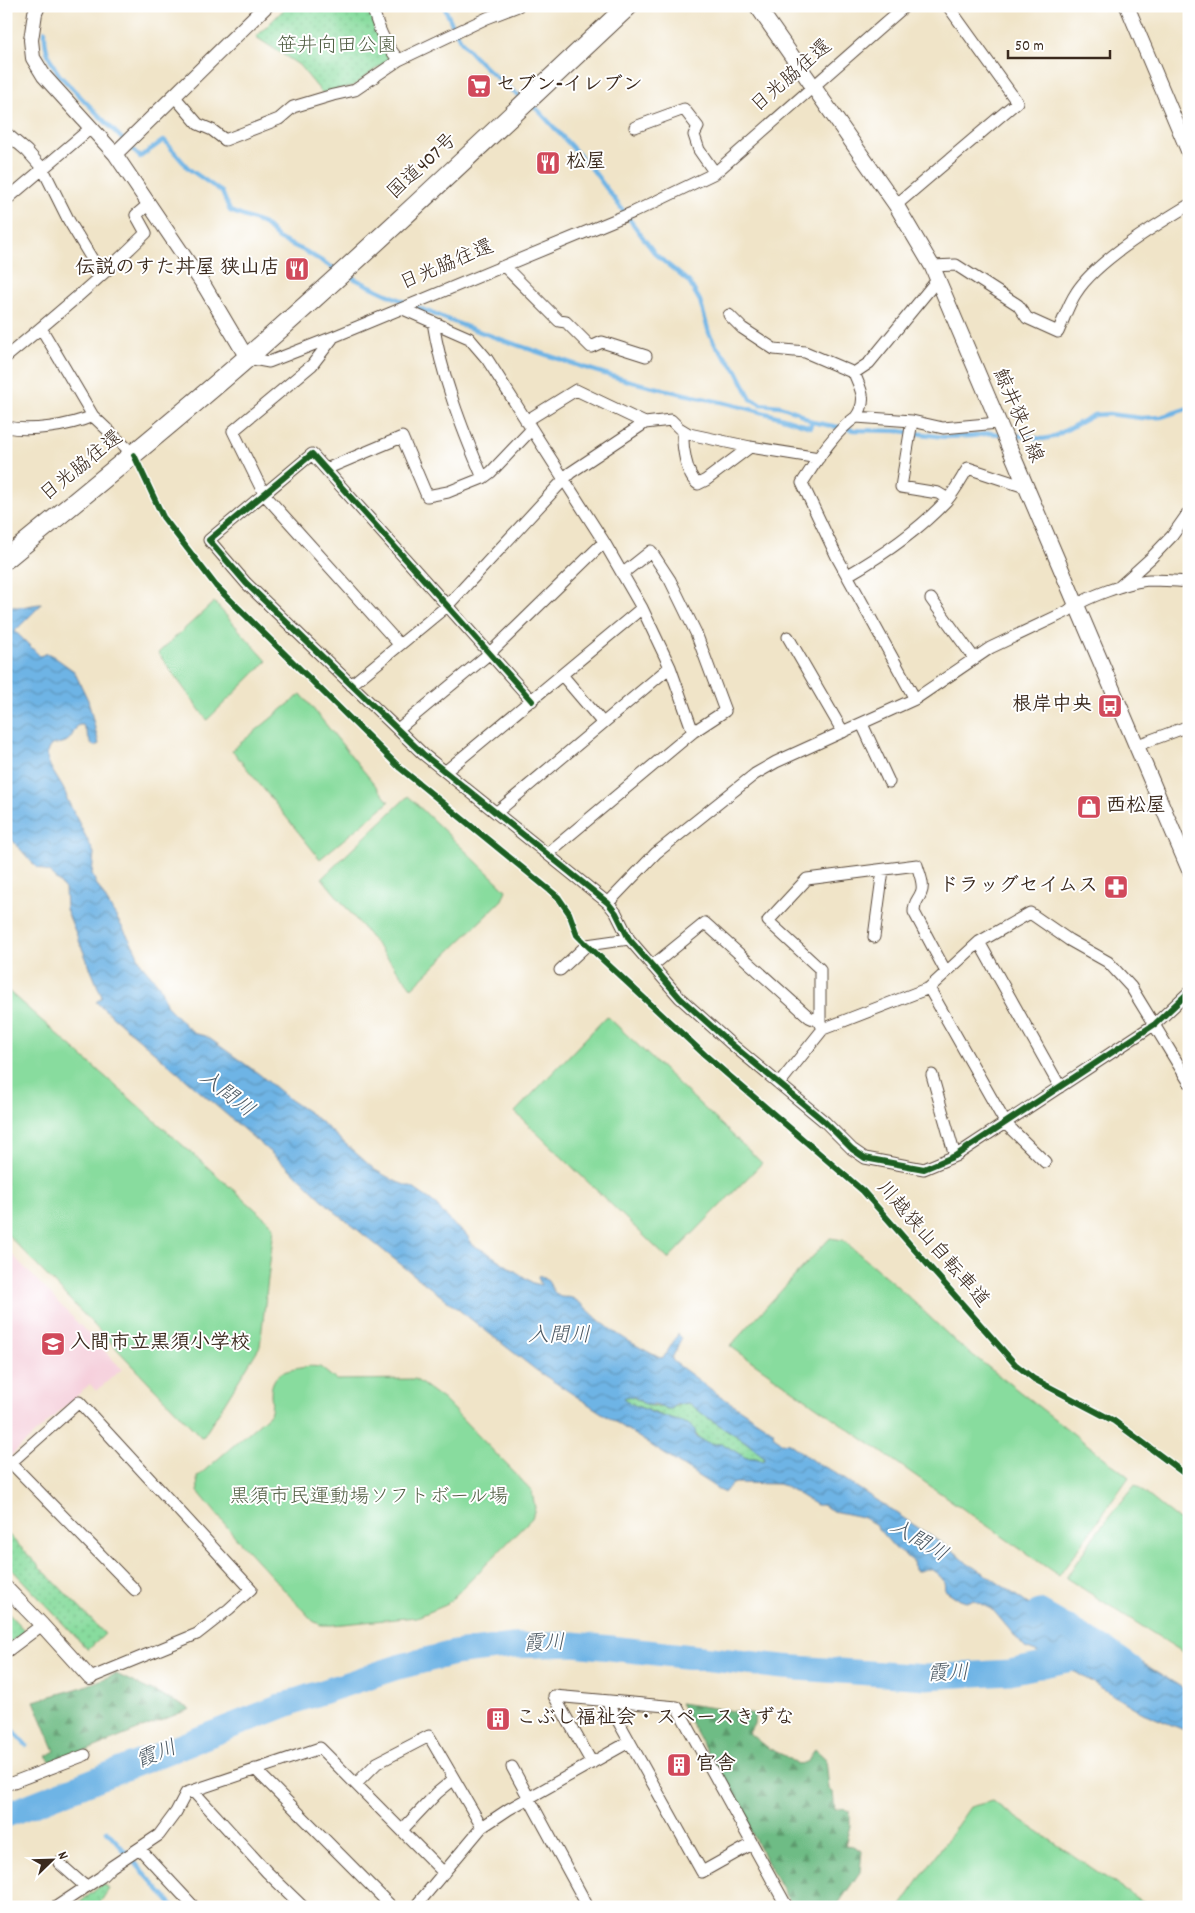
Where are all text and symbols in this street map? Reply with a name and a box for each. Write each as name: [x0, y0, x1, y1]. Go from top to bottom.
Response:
scale bar: [1008, 28, 1110, 60]
park label: 笹井向田公園: [277, 33, 397, 61]
street label: 日光脇往還: [745, 34, 839, 120]
text: 50 m: [1015, 36, 1044, 58]
place label: セブン-イレブン: [496, 72, 643, 100]
supermarket icon: セブン-イレブン: [466, 73, 492, 99]
street label: 国道407号: [382, 127, 464, 207]
place label: 松屋: [566, 149, 606, 177]
restaurant icon: 松屋: [535, 150, 561, 176]
street label: 日光脇往還: [396, 234, 498, 298]
place label: 伝説のすた丼屋 狭山店: [75, 255, 280, 283]
restaurant icon: 伝説のすた丼屋 狭山店: [284, 256, 310, 282]
street label: 鯨井狭山線: [985, 365, 1049, 467]
street label: 日光脇往還: [34, 425, 130, 509]
place label: 根岸中央: [1012, 692, 1092, 720]
bus stop icon: 根岸中央: [1097, 693, 1123, 719]
place label: 西松屋: [1106, 793, 1166, 821]
shop icon: 西松屋: [1076, 794, 1102, 820]
place label: ドラッグセイムス: [939, 873, 1098, 901]
pharmacy icon: ドラッグセイムス: [1103, 874, 1129, 900]
water label: 入間川: [192, 1064, 260, 1126]
street label: 川越狭山自転車道: [869, 1175, 995, 1315]
water label: 入間川: [528, 1322, 591, 1352]
place label: 入間市立黒須小学校: [70, 1330, 250, 1358]
school or university icon: 入間市立黒須小学校: [40, 1331, 66, 1357]
park label: 黒須市民運動場ソフトボール場: [230, 1484, 508, 1512]
water label: 入間川: [883, 1513, 953, 1571]
water label: 霞川: [522, 1629, 566, 1661]
water label: 霞川: [926, 1659, 970, 1691]
place label: こぶし福祉会・スペースきずな: [516, 1705, 795, 1733]
building icon: こぶし福祉会・スペースきずな: [485, 1706, 511, 1732]
water label: 霞川: [132, 1734, 182, 1778]
place label: 官舎: [696, 1751, 736, 1779]
building icon: 官舎: [666, 1752, 692, 1778]
north arrow: [28, 1836, 78, 1886]
text: N: [52, 1849, 73, 1863]

